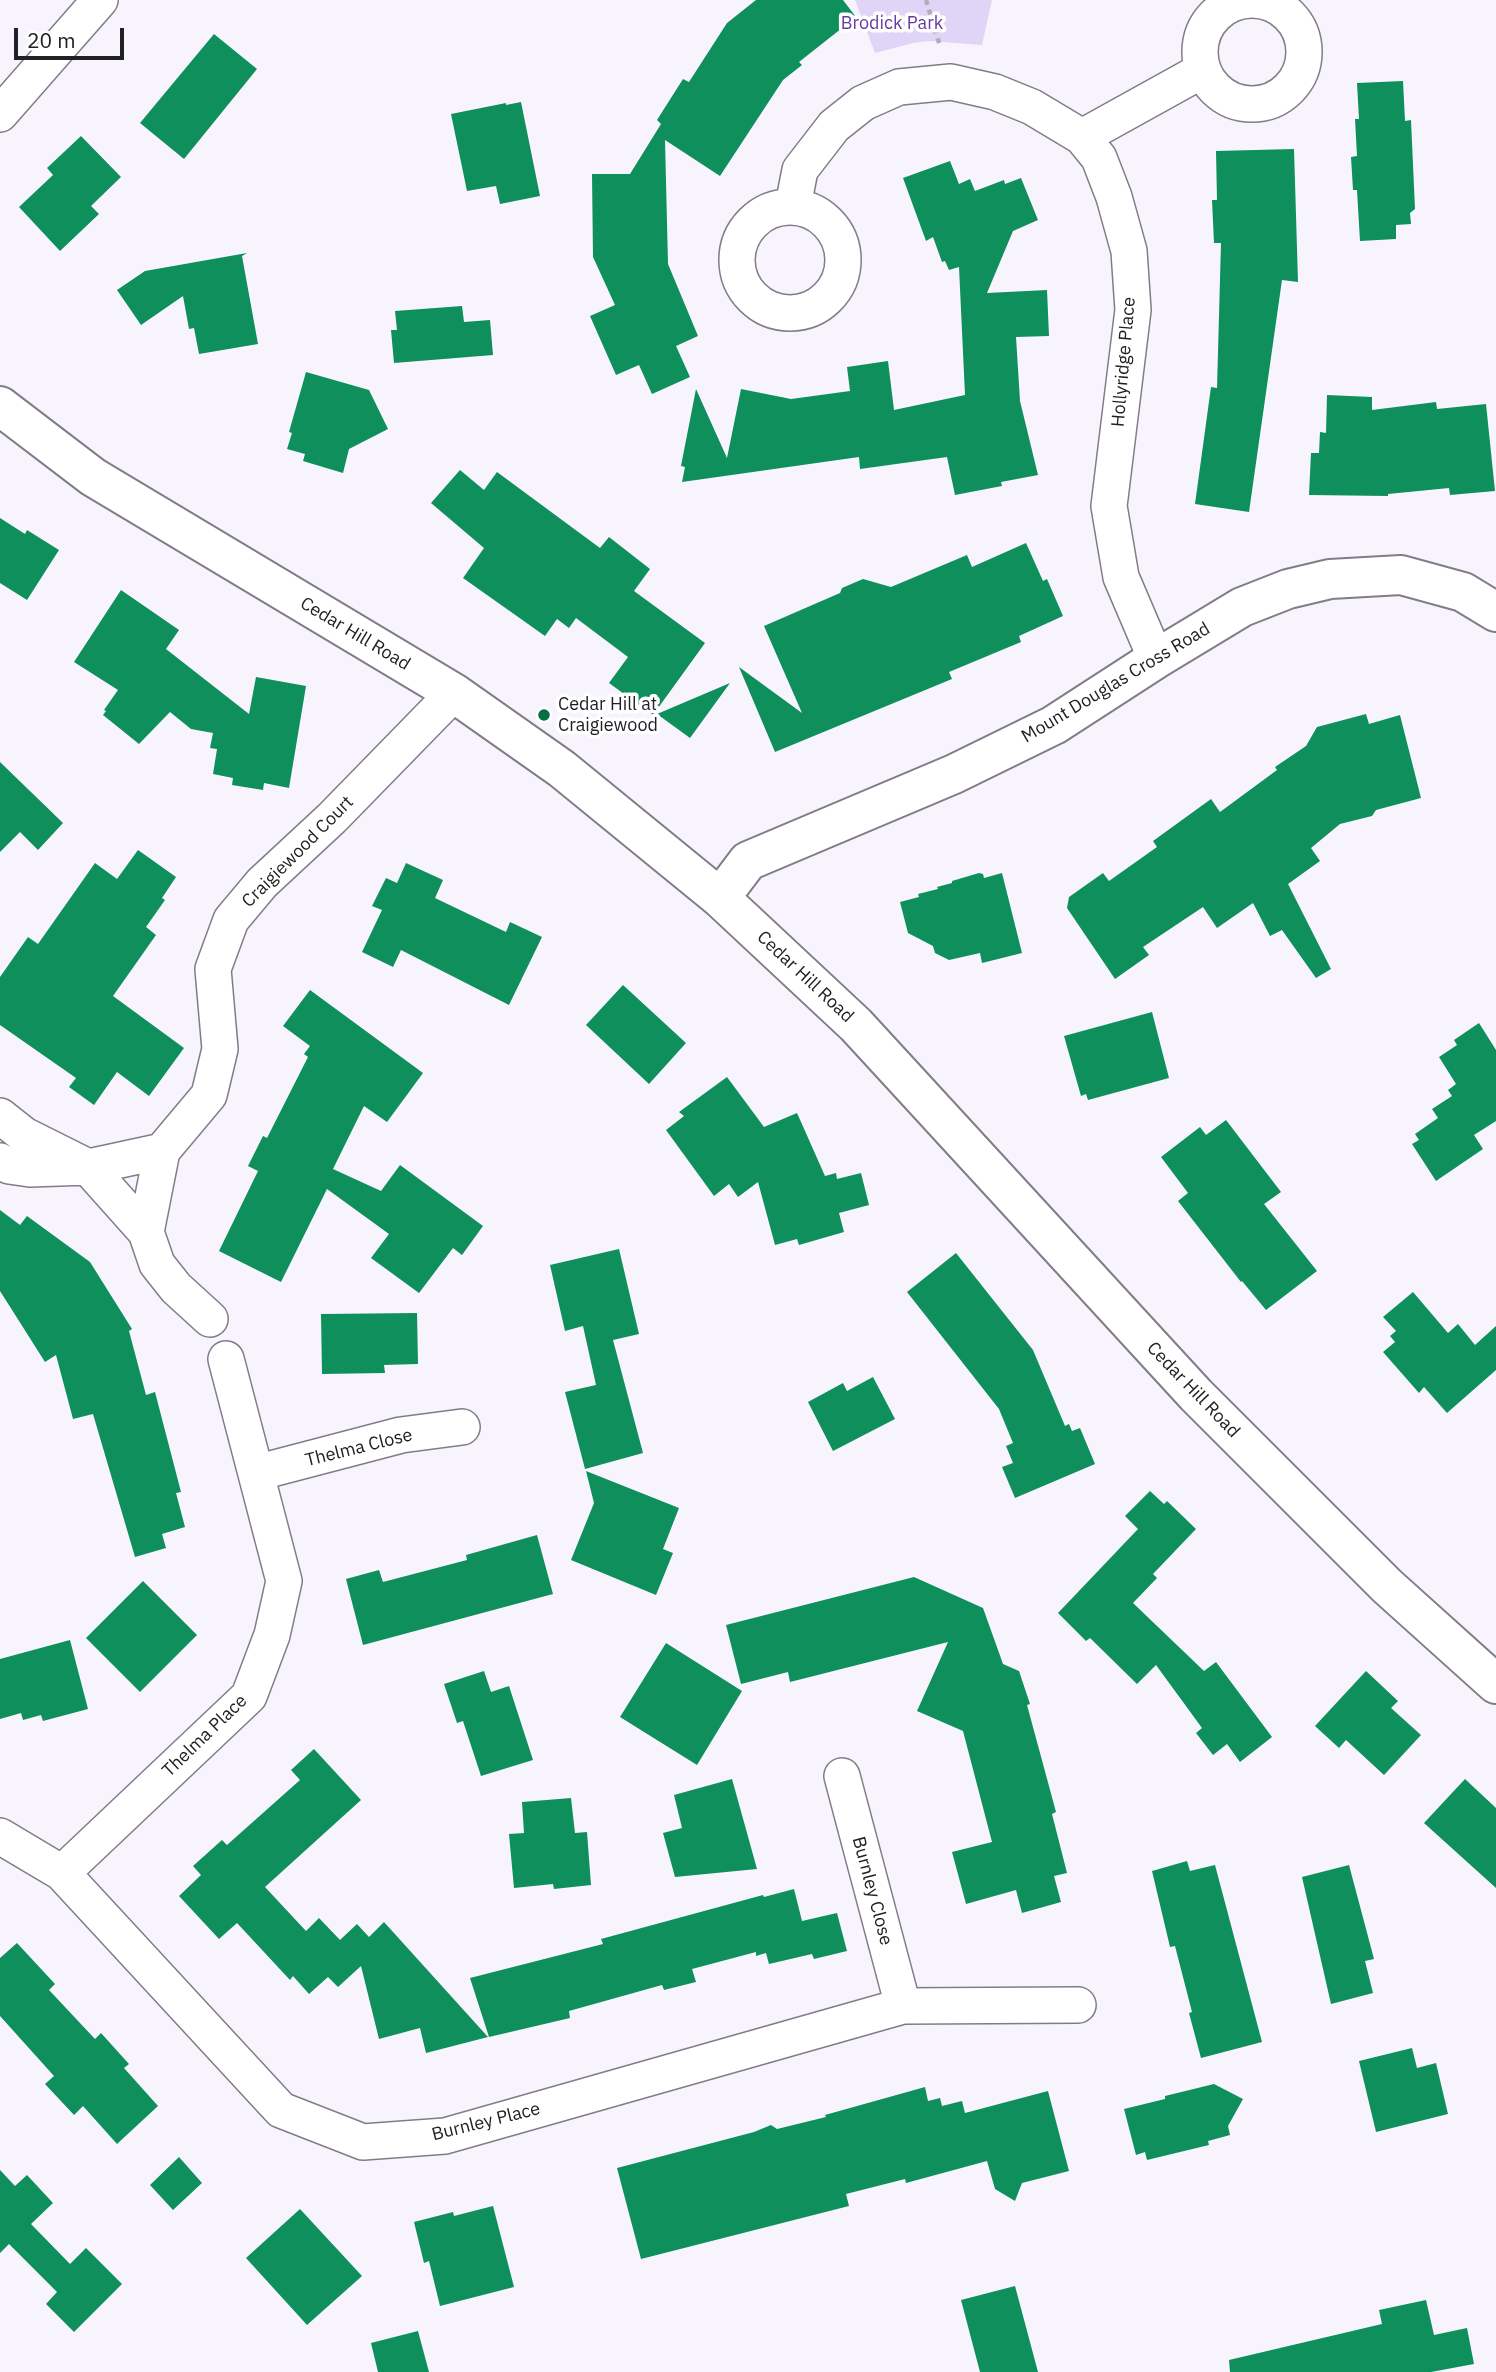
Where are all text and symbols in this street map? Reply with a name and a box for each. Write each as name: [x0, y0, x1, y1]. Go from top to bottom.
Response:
park label: Brodick Park: [841, 13, 943, 35]
scale bar: [18, 14, 128, 58]
text: 20 m: [27, 26, 76, 54]
street label: Hollyridge Place: [1108, 296, 1140, 428]
street label: Cedar Hill Road: [296, 593, 414, 675]
street label: Mount Douglas Cross Road: [1018, 618, 1214, 748]
place label: Cedar Hill at Craigiewood: [558, 694, 658, 736]
marker: Cedar Hill at Craigiewood: [536, 707, 552, 723]
street label: Craigiewood Court: [238, 792, 358, 912]
street label: Cedar Hill Road: [752, 927, 858, 1027]
street label: Cedar Hill Road: [1142, 1338, 1244, 1442]
street label: Thelma Close: [303, 1424, 415, 1472]
street label: Thelma Place: [158, 1690, 252, 1782]
street label: Burnley Close: [847, 1834, 897, 1948]
street label: Burnley Place: [430, 2098, 542, 2146]

